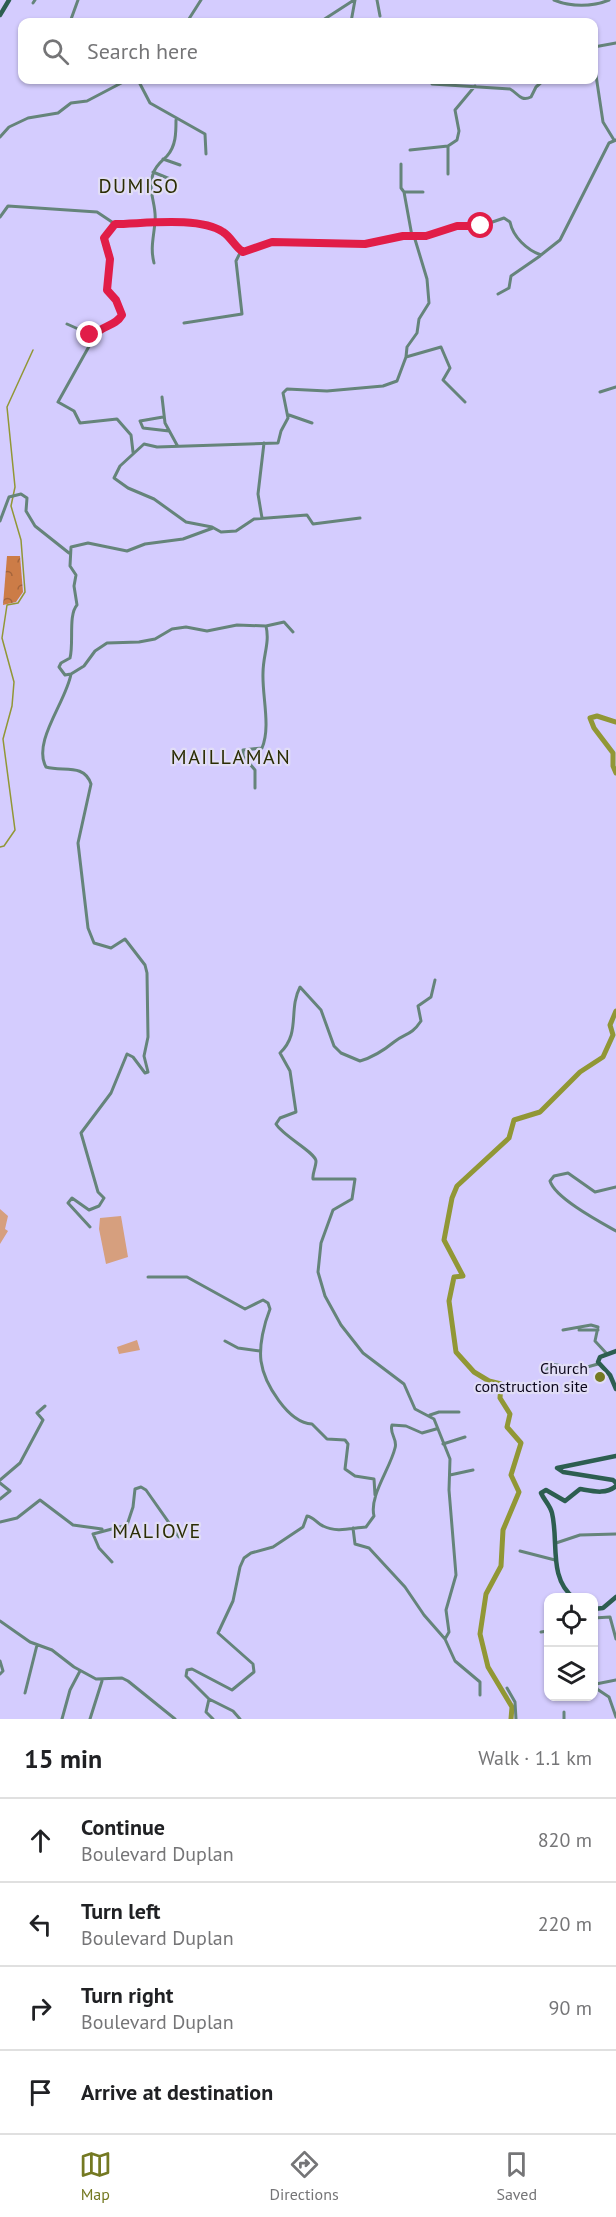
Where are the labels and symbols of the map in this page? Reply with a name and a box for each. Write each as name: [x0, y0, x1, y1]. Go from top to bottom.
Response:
district label: DUMISO: [98, 173, 180, 199]
route start: [467, 212, 493, 238]
route end: [76, 321, 102, 347]
district label: MAILLAMAN: [171, 744, 291, 770]
place label: Church construction site: [475, 1358, 588, 1396]
marker: Church construction site: [593, 1370, 607, 1384]
district label: MALIOVE: [112, 1518, 202, 1544]

